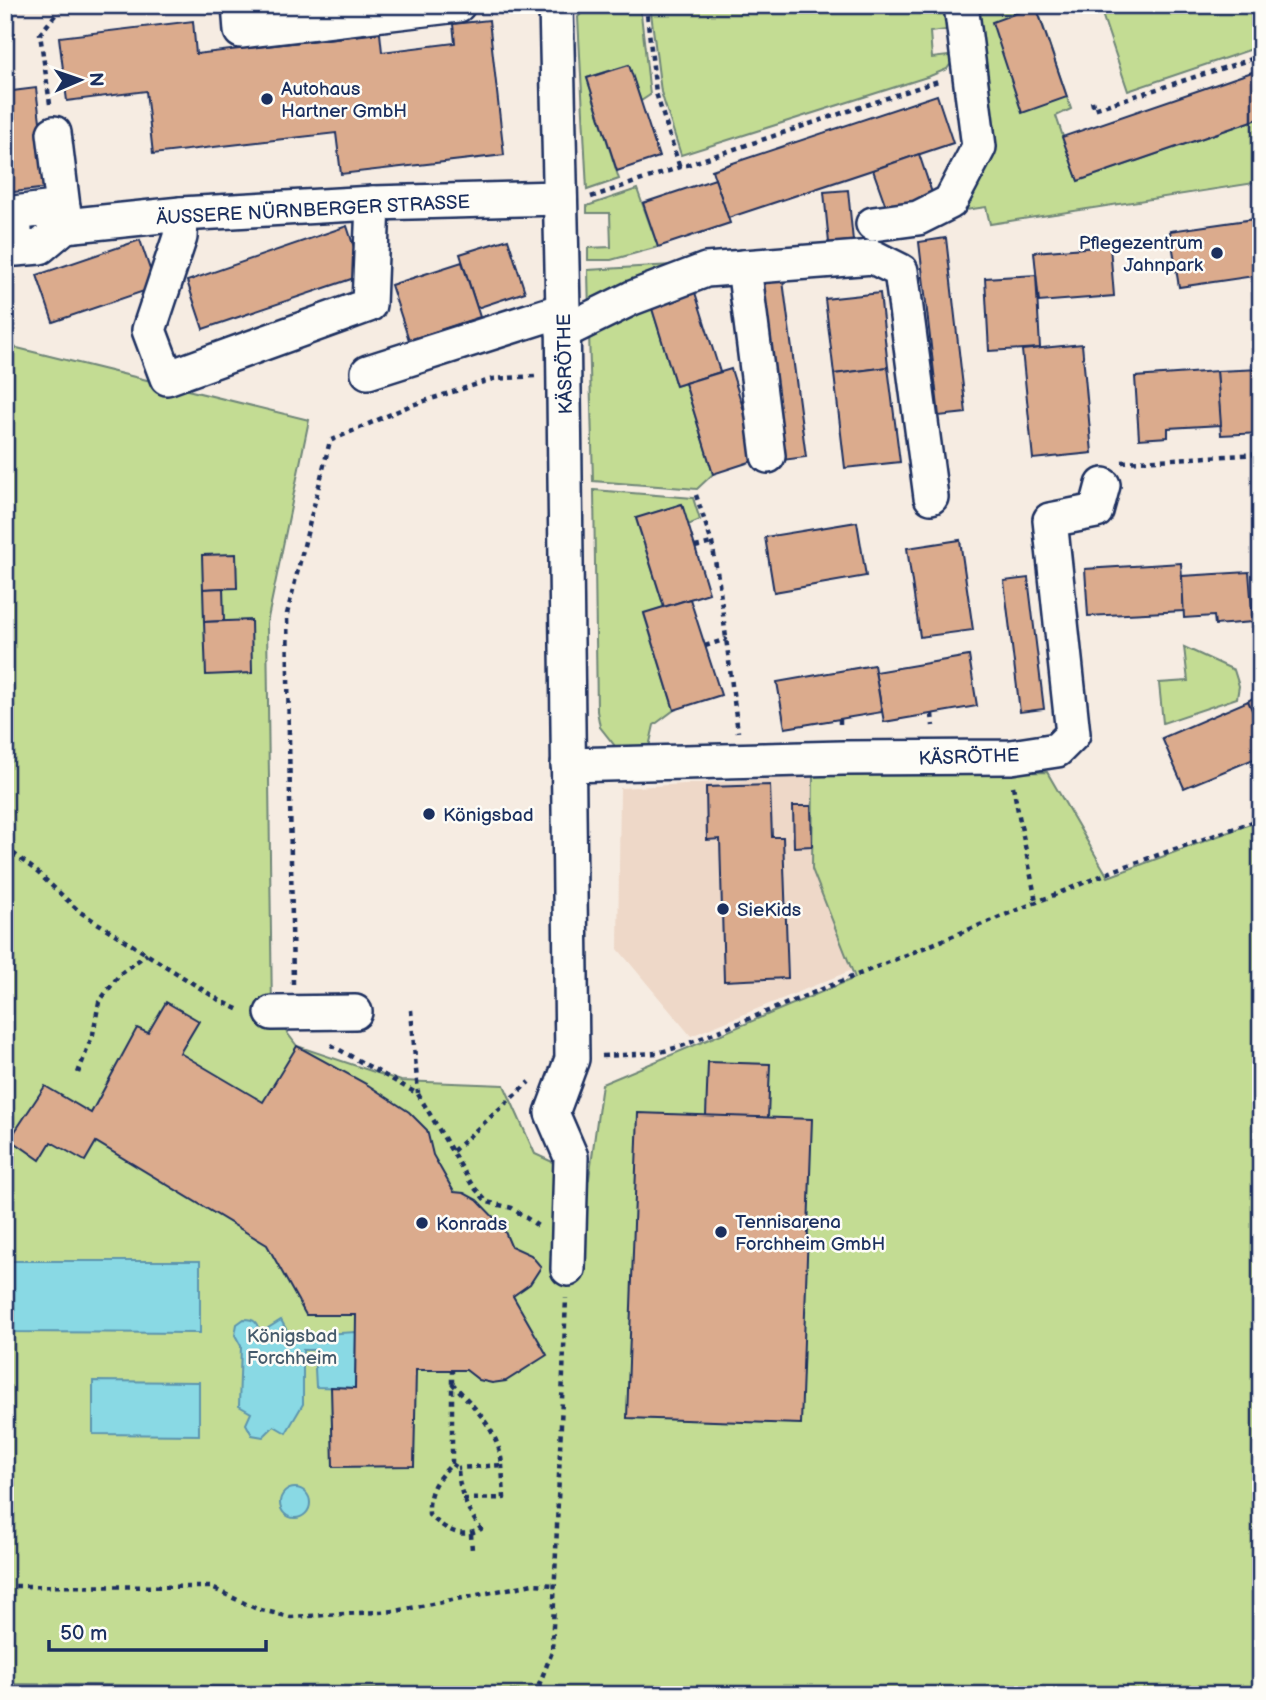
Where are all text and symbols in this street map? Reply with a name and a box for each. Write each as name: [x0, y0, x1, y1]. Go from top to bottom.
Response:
north arrow: [46, 46, 116, 116]
text: N: [84, 72, 107, 87]
place label: Autohaus Hartner GmbH: [281, 78, 407, 123]
marker: Autohaus Hartner GmbH: [259, 91, 275, 107]
street label: ÄUSSERE NÜRNBERGER STRASSE: [156, 191, 471, 230]
place label: Pflegezentrum Jahnpark: [1079, 232, 1204, 277]
marker: Pflegezentrum Jahnpark: [1209, 245, 1225, 261]
street label: KÄSRÖTHE: [553, 313, 578, 415]
street label: KÄSRÖTHE: [918, 744, 1020, 771]
place label: Königsbad: [443, 804, 534, 827]
marker: Königsbad: [421, 806, 437, 822]
place label: SieKids: [737, 899, 801, 922]
marker: SieKids: [715, 901, 731, 917]
place label: Tennisarena Forchheim GmbH: [735, 1211, 885, 1256]
place label: Konrads: [436, 1213, 507, 1236]
marker: Konrads: [414, 1215, 430, 1231]
marker: Tennisarena Forchheim GmbH: [713, 1224, 729, 1240]
park label: Königsbad Forchheim: [247, 1325, 337, 1370]
scale bar: [49, 1609, 266, 1653]
text: 50 m: [60, 1621, 107, 1646]

